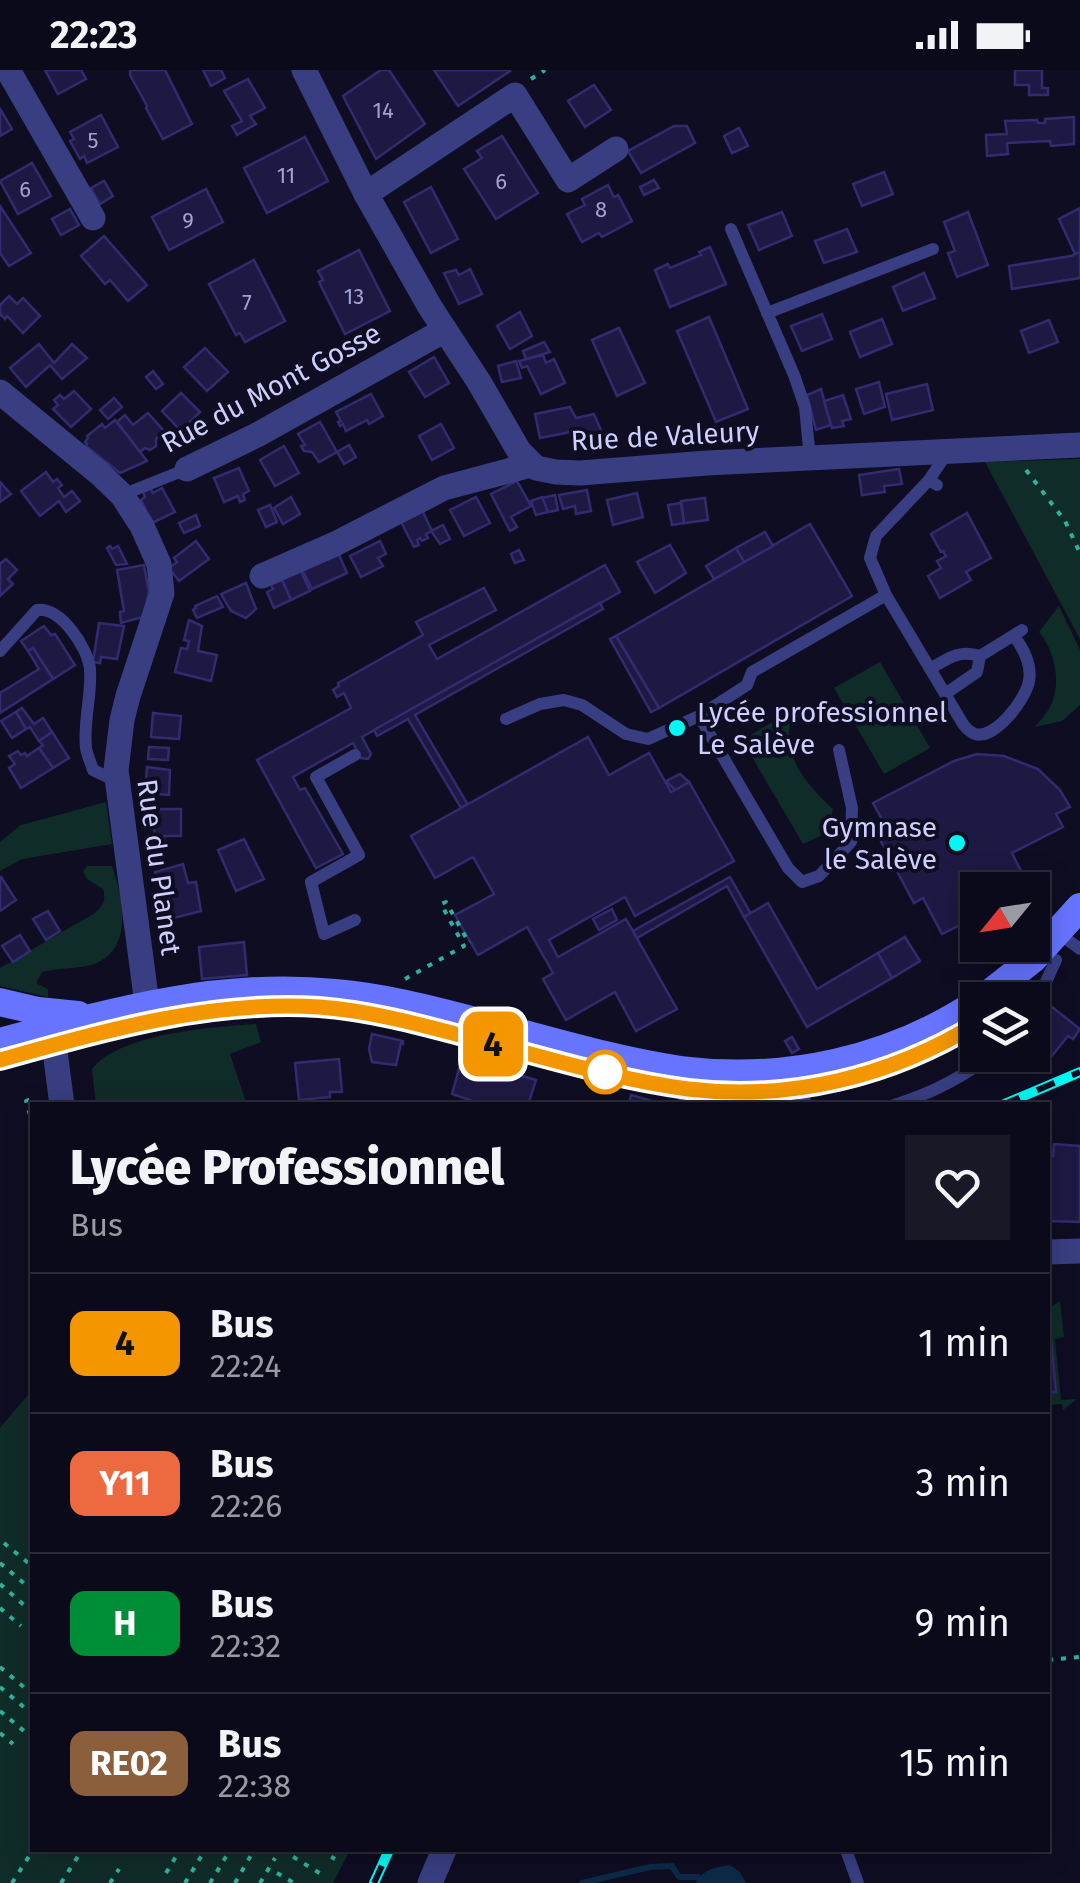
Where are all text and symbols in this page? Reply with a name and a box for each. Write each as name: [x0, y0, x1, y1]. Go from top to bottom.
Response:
text: 22:23: [50, 12, 138, 58]
house number: 14: [372, 97, 394, 124]
house number: 5: [87, 127, 99, 154]
house number: 11: [277, 162, 295, 189]
house number: 6: [495, 168, 507, 195]
house number: 6: [19, 176, 31, 203]
house number: 8: [595, 196, 607, 223]
house number: 9: [182, 207, 194, 234]
house number: 13: [344, 283, 364, 310]
house number: 7: [242, 289, 252, 316]
street label: Rue du Mont Gosse: [156, 316, 386, 460]
street label: Rue de Valeury: [570, 415, 760, 457]
place label: Lycée professionnel Le Salève: [697, 696, 947, 761]
marker: Lycée professionnel Le Salève: [666, 717, 688, 739]
street label: Rue du Planet: [130, 777, 188, 958]
place label: Gymnase le Salève: [822, 811, 937, 876]
marker: Gymnase le Salève: [946, 832, 968, 854]
north arrow: [960, 872, 1050, 962]
map controls: [960, 872, 1050, 1072]
button: layers: [960, 982, 1050, 1072]
line badge: 4: [460, 1012, 526, 1076]
text: 4: [483, 1023, 503, 1065]
unlabelled marker: [584, 1051, 626, 1093]
button: heart: [905, 1135, 1010, 1240]
text: Lycée Professionnel: [70, 1139, 504, 1197]
text: Bus: [70, 1206, 123, 1244]
text: Bus: [210, 1301, 274, 1347]
text: 1 min: [918, 1320, 1010, 1366]
text: 4: [115, 1322, 135, 1364]
text: 22:24: [210, 1347, 281, 1385]
text: Bus: [210, 1441, 274, 1487]
text: 3 min: [915, 1460, 1010, 1506]
text: Y11: [99, 1462, 151, 1504]
text: 22:26: [210, 1487, 282, 1525]
text: Bus: [210, 1581, 274, 1627]
text: 9 min: [914, 1600, 1010, 1646]
text: H: [113, 1602, 137, 1644]
text: 22:32: [210, 1627, 281, 1665]
text: Bus: [218, 1721, 281, 1767]
text: 15 min: [899, 1740, 1010, 1786]
text: RE02: [90, 1742, 168, 1784]
text: 22:38: [218, 1767, 291, 1805]

